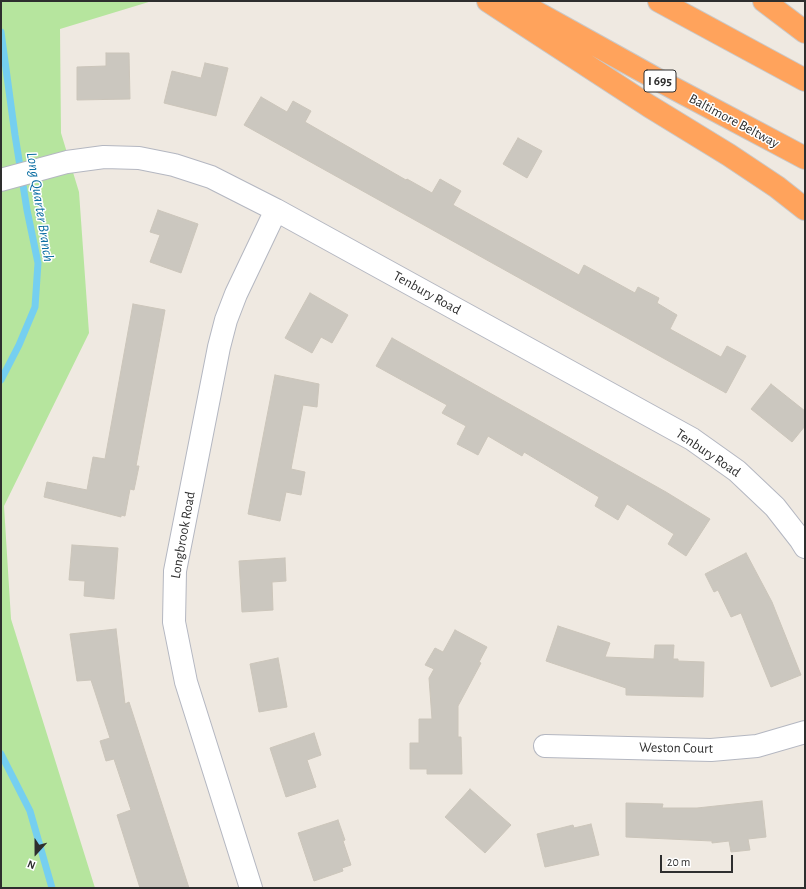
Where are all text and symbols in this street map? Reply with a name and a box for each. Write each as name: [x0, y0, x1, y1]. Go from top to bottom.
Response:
road number: I 695: [644, 70, 676, 92]
street label: Baltimore Beltway: [686, 90, 782, 152]
water label: Long Quarter Branch: [22, 151, 58, 263]
street label: Tenbury Road: [390, 268, 464, 318]
street label: Tenbury Road: [672, 425, 744, 481]
street label: Longbrook Road: [167, 490, 199, 580]
street label: Weston Court: [639, 739, 713, 757]
north arrow: [16, 833, 56, 873]
scale bar: [662, 847, 735, 873]
text: 20 m: [667, 856, 690, 868]
text: N: [26, 858, 37, 871]

